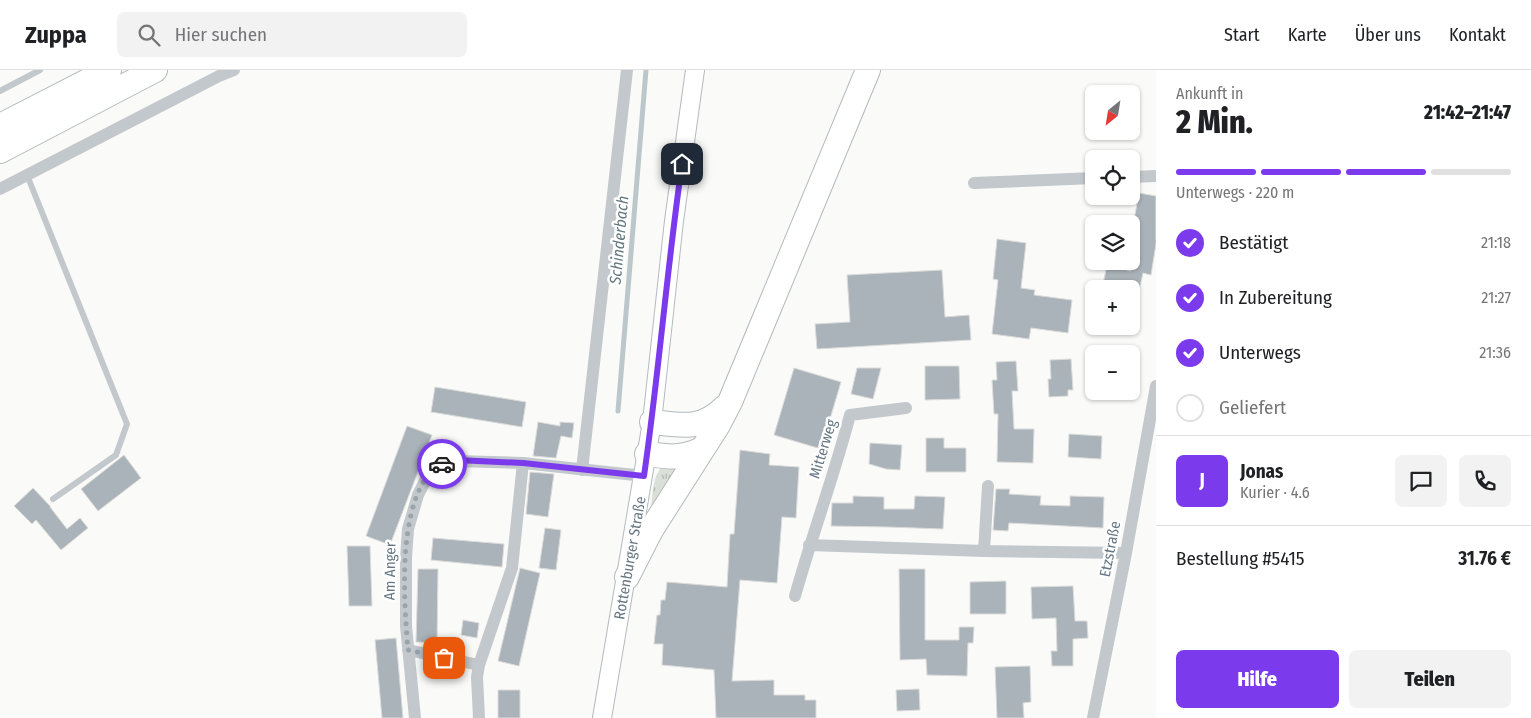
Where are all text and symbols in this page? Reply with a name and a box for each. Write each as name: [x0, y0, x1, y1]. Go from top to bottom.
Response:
search box: [117, 12, 467, 57]
text: Zuppa: [25, 21, 87, 49]
icon: search: [135, 21, 163, 49]
text: Hier suchen: [175, 23, 267, 46]
text: Start: [1224, 24, 1260, 46]
text: Karte: [1288, 24, 1327, 46]
text: Über uns: [1355, 24, 1421, 46]
text: Kontakt: [1449, 24, 1506, 46]
text: Ankunft in: [1176, 84, 1243, 103]
north arrow: [1085, 85, 1140, 140]
map controls: [1085, 85, 1140, 400]
text: 21:42–21:47: [1424, 101, 1511, 124]
text: 2 Min.: [1176, 103, 1253, 141]
pin: [661, 143, 703, 185]
icon: home: [668, 150, 696, 178]
button: locate: [1085, 150, 1140, 205]
text: Unterwegs · 220 m: [1176, 183, 1294, 202]
water label: Schinderbach: [606, 195, 632, 286]
button: layers: [1085, 215, 1140, 270]
icon: check: [1176, 229, 1204, 257]
text: Bestätigt: [1219, 231, 1288, 254]
text: 21:18: [1481, 233, 1511, 252]
button: +: [1085, 280, 1140, 335]
icon: check: [1176, 284, 1204, 312]
text: In Zubereitung: [1219, 286, 1332, 309]
text: 21:27: [1481, 288, 1511, 307]
icon: check: [1176, 339, 1204, 367]
text: Unterwegs: [1219, 341, 1301, 364]
text: 21:36: [1479, 343, 1511, 362]
button: −: [1085, 345, 1140, 400]
text: Geliefert: [1219, 396, 1286, 419]
street label: Mitterweg: [805, 417, 841, 481]
courier: [417, 439, 467, 489]
icon: car: [428, 450, 456, 478]
button: chat: [1395, 455, 1447, 507]
button: phone: [1459, 455, 1511, 507]
text: Jonas: [1240, 460, 1283, 483]
text: J: [1199, 469, 1205, 492]
text: Kurier · 4.6: [1240, 483, 1310, 502]
street label: Rottenburger Straße: [610, 495, 650, 621]
street label: Etzstraße: [1096, 520, 1124, 578]
street label: Am Anger: [380, 541, 400, 600]
text: Bestellung #5415: [1176, 547, 1305, 570]
text: 31.76 €: [1458, 547, 1511, 570]
pin: [423, 637, 465, 679]
icon: bag: [430, 644, 458, 672]
button: Hilfe: [1176, 650, 1339, 708]
button: Teilen: [1349, 650, 1511, 708]

